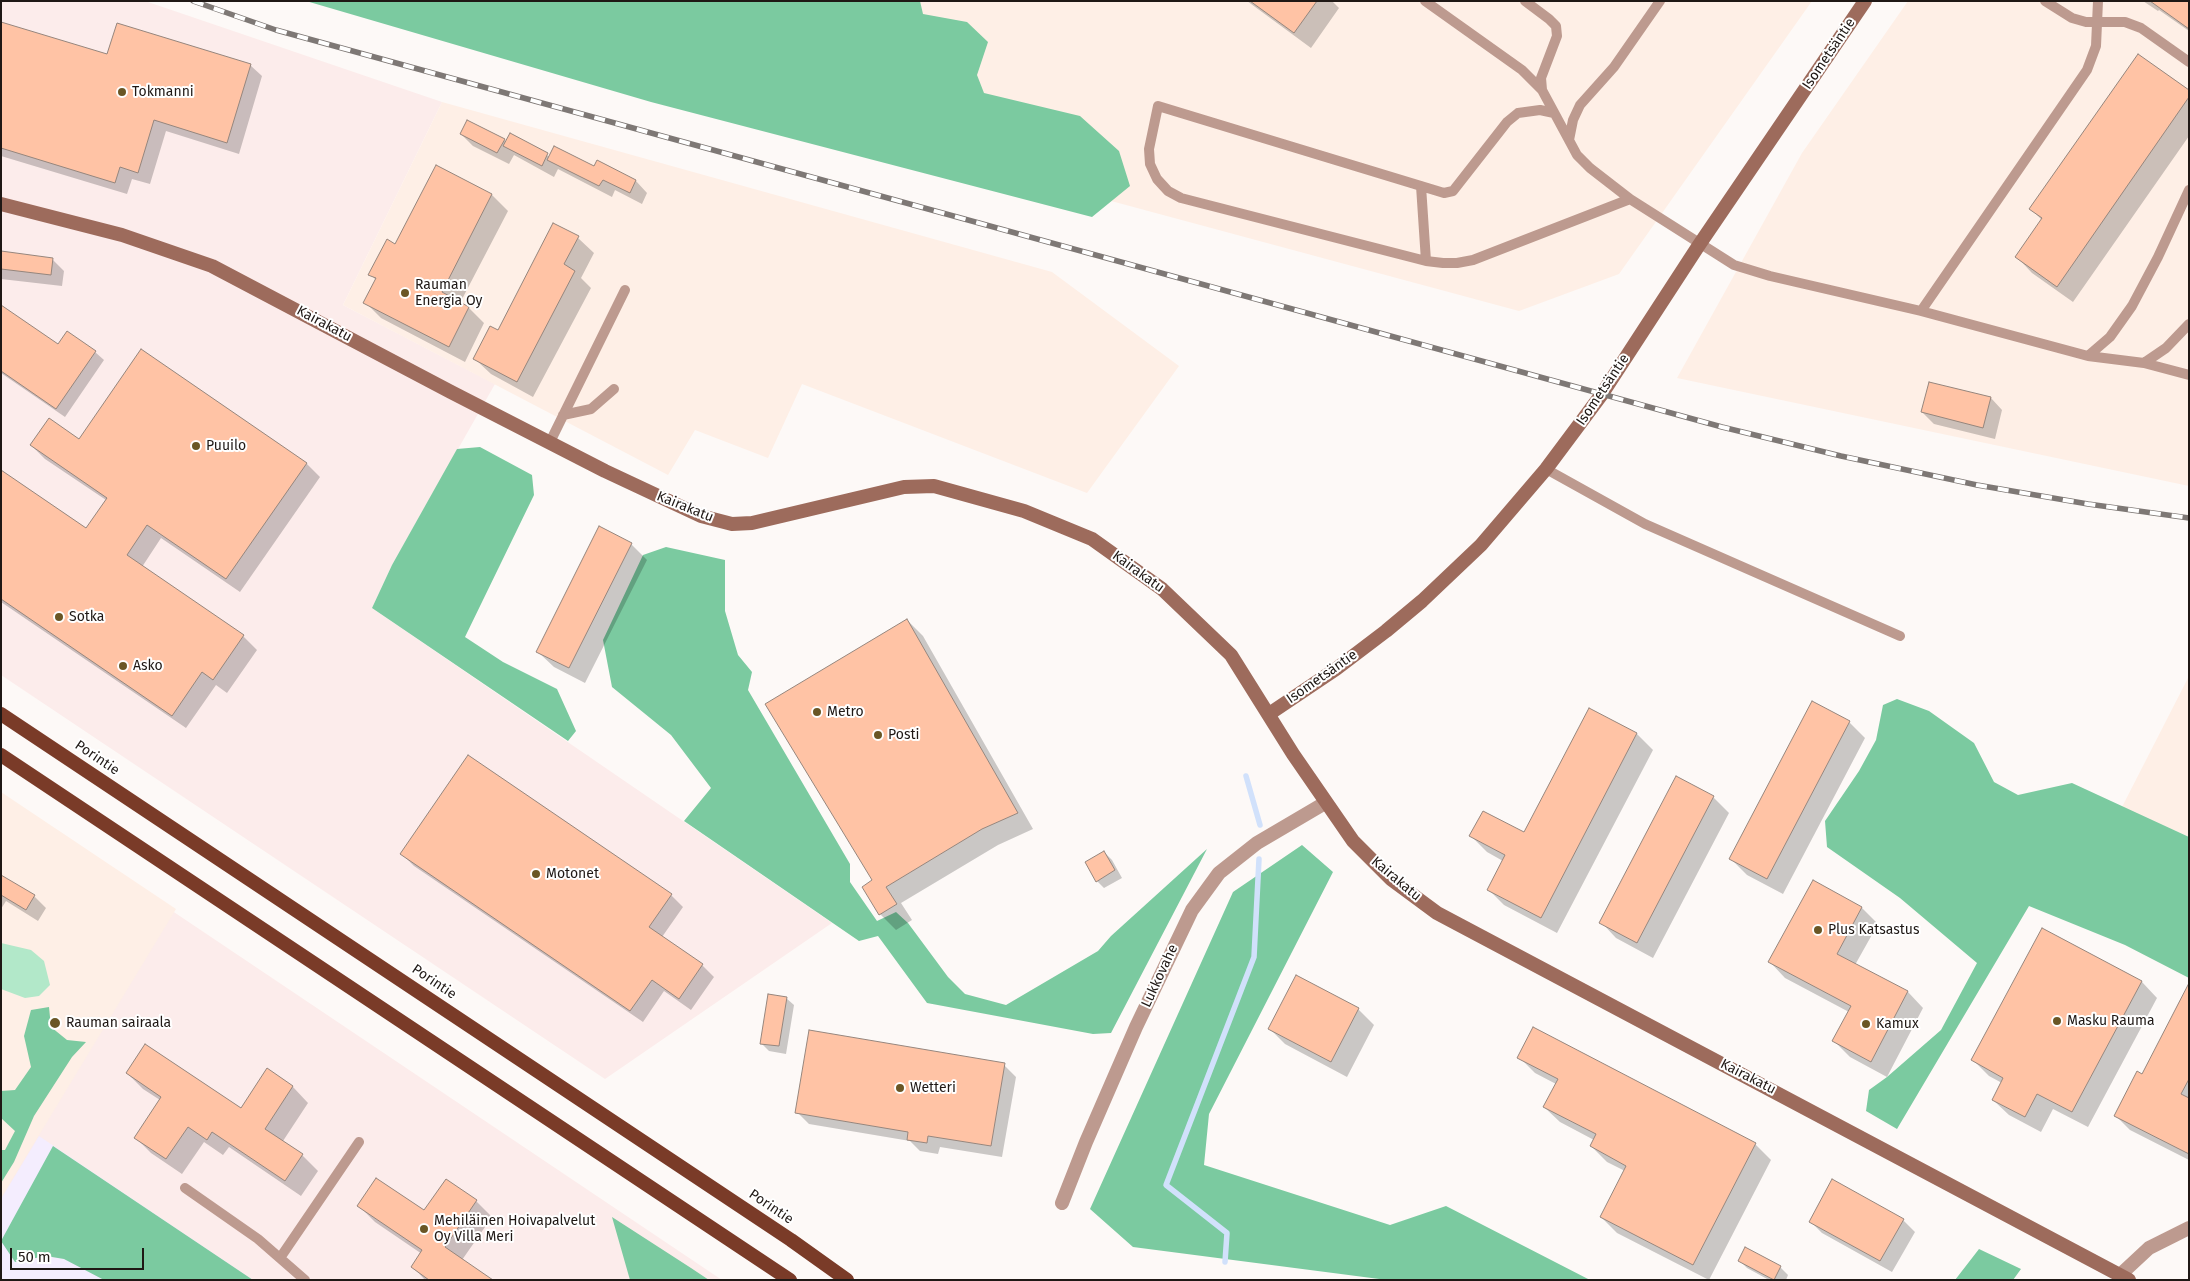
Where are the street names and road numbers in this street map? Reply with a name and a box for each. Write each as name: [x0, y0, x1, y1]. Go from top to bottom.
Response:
street label: Isometsäntie: [1799, 15, 1859, 93]
street label: Kairakatu: [294, 302, 354, 346]
street label: Isometsäntie: [1573, 351, 1633, 429]
street label: Kairakatu: [654, 488, 716, 526]
street label: Kairakatu: [1109, 548, 1167, 596]
street label: Isometsäntie: [1283, 646, 1361, 708]
street label: Porintie: [72, 737, 122, 779]
street label: Kairakatu: [1368, 853, 1424, 905]
street label: Lukkovahe: [1138, 942, 1182, 1010]
street label: Porintie: [409, 961, 459, 1003]
street label: Kairakatu: [1717, 1056, 1779, 1098]
street label: Porintie: [746, 1186, 796, 1228]

